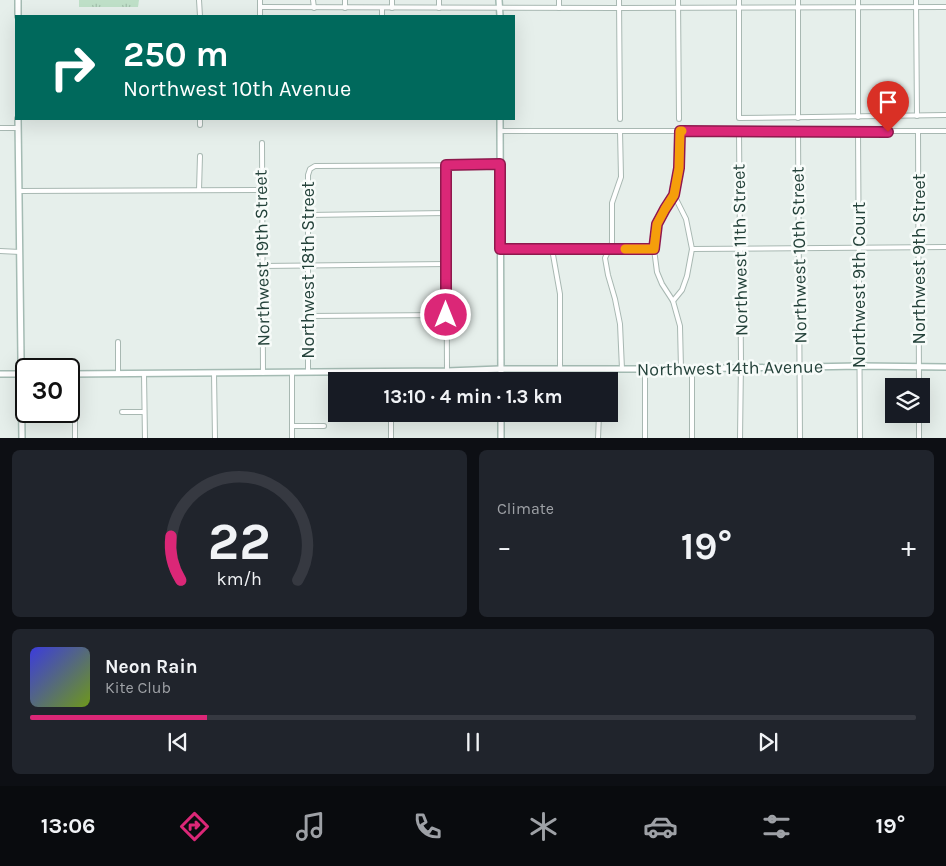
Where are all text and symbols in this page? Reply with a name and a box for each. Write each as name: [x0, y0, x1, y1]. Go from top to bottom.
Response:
text: 250 m: [123, 34, 229, 75]
icon: right: [40, 35, 105, 100]
text: Northwest 10th Avenue: [123, 76, 351, 102]
pin: [867, 81, 909, 132]
icon: arrive: [874, 88, 902, 116]
street label: Northwest 11th Street: [727, 163, 753, 336]
street label: Northwest 10th Street: [786, 166, 812, 344]
street label: Northwest 19th Street: [249, 169, 275, 347]
street label: Northwest 9th Street: [908, 173, 930, 344]
street label: Northwest 18th Street: [297, 181, 319, 359]
street label: Northwest 9th Court: [848, 202, 870, 368]
position arrow: [419, 288, 471, 340]
street label: Northwest 14th Avenue: [637, 355, 823, 381]
speed limit sign: 30: [15, 358, 80, 423]
map controls: [885, 378, 930, 423]
button: layers: [885, 378, 930, 423]
text: 13:10 · 4 min · 1.3 km: [384, 386, 562, 408]
text: Climate: [497, 499, 554, 518]
text: 22: [208, 511, 271, 572]
text: 19°: [681, 524, 732, 569]
text: −: [497, 530, 512, 563]
text: +: [901, 530, 916, 563]
text: km/h: [217, 569, 262, 590]
text: Neon Rain: [105, 656, 198, 678]
text: Kite Club: [105, 678, 171, 697]
icon: previous: [164, 728, 192, 756]
icon: pause: [459, 728, 487, 756]
icon: next: [754, 728, 782, 756]
icon: directions: [177, 809, 212, 844]
icon: music: [293, 809, 328, 844]
icon: phone: [410, 809, 445, 844]
icon: climate: [526, 809, 561, 844]
icon: car: [643, 809, 678, 844]
icon: filters: [759, 809, 794, 844]
text: 13:06: [41, 813, 95, 839]
text: 19°: [875, 813, 905, 839]

